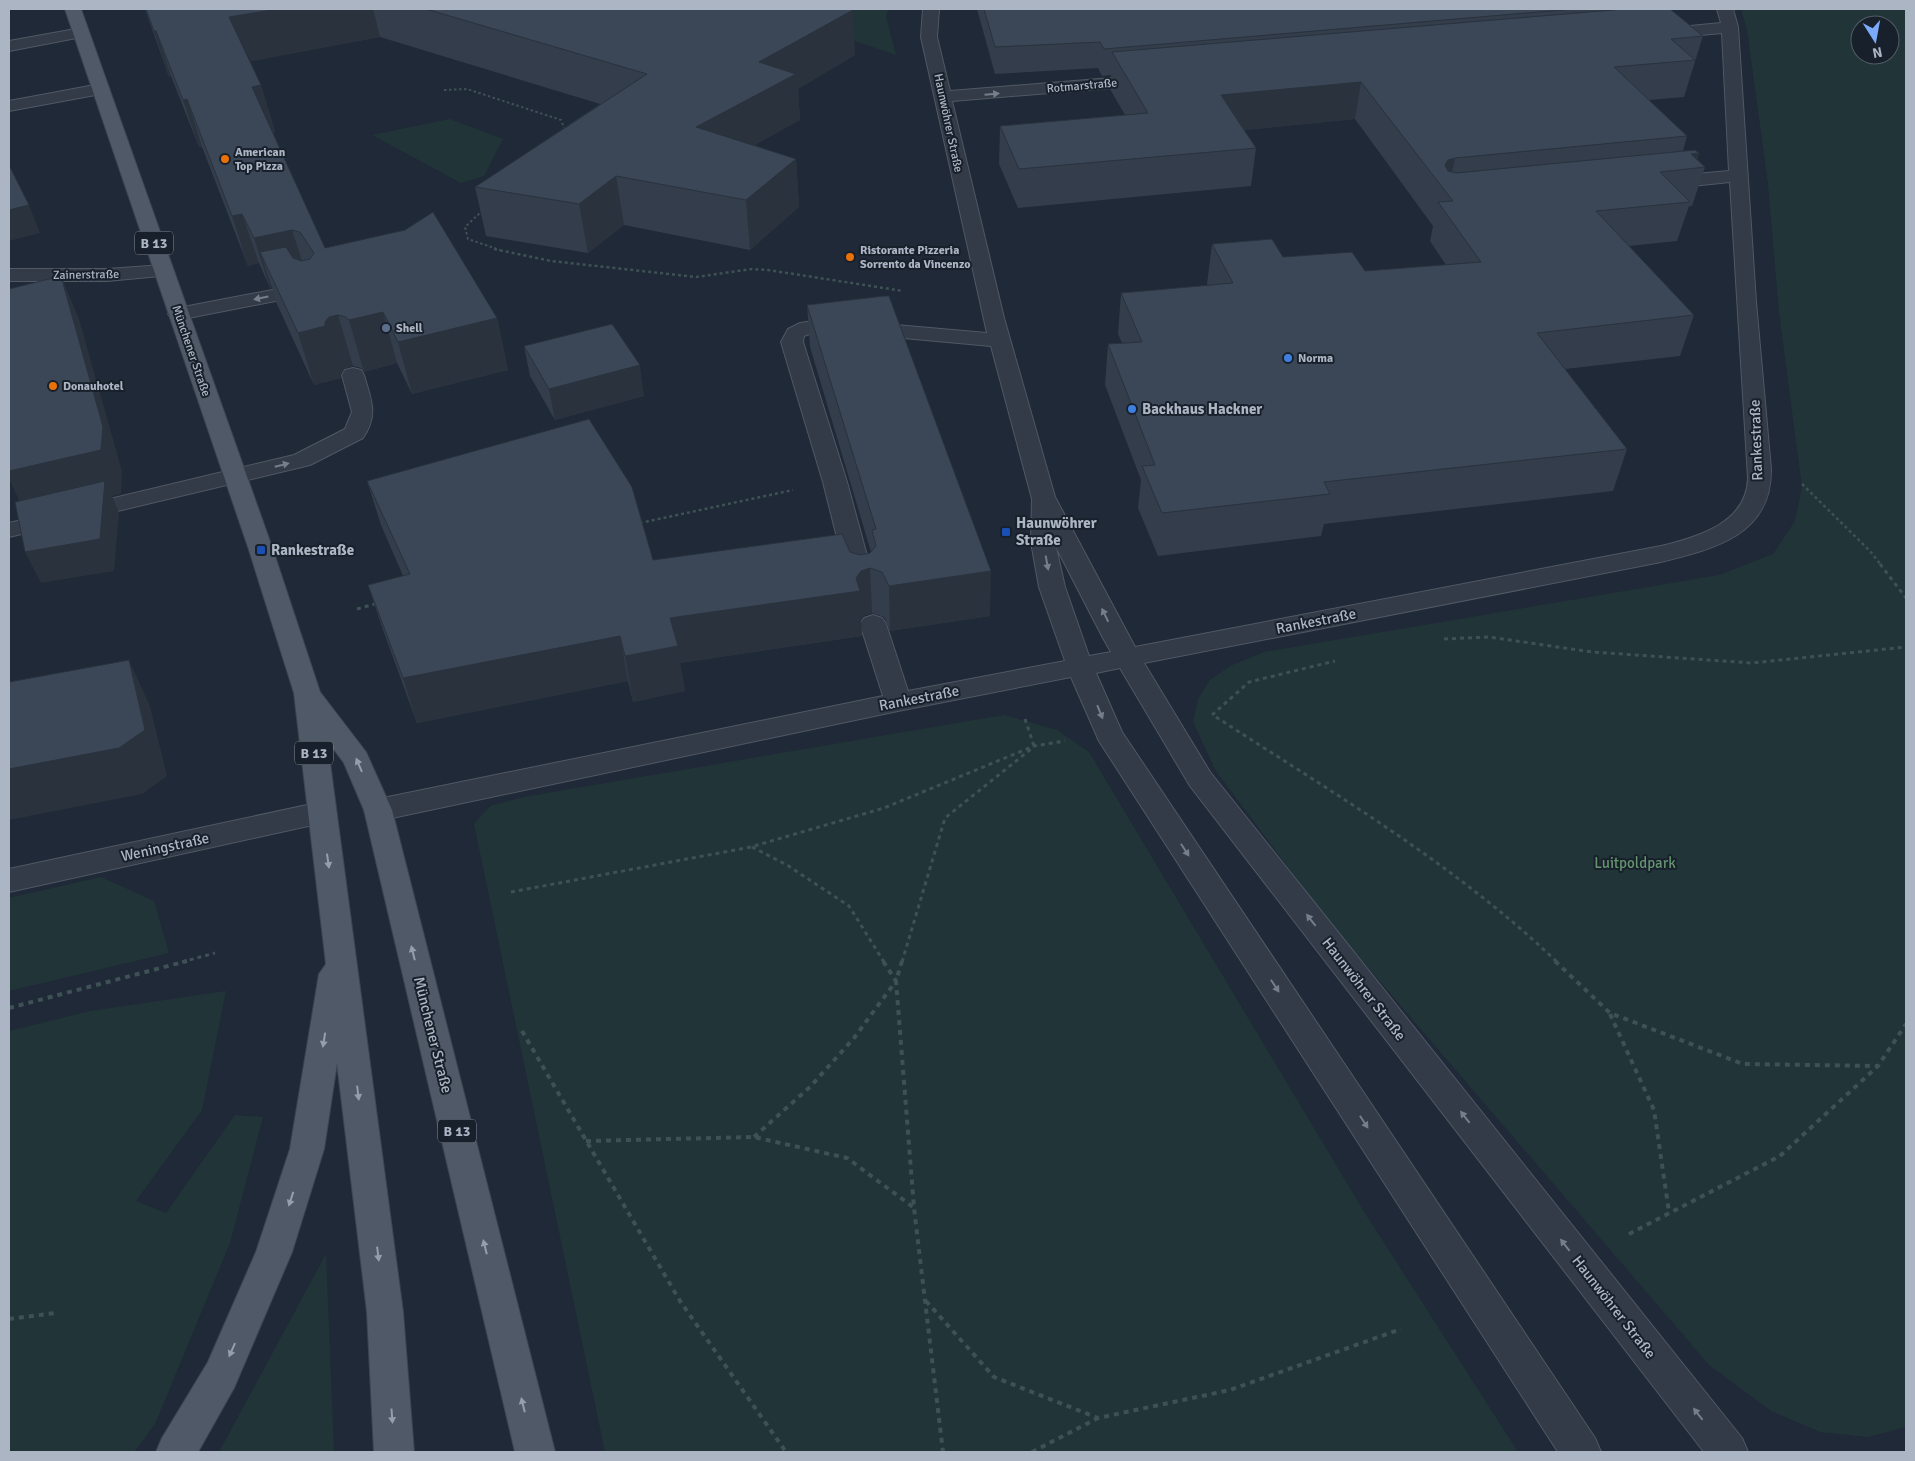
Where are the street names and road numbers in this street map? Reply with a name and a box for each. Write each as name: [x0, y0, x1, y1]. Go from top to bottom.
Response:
street label: Haunwöhrer Straße: [930, 72, 966, 174]
street label: Rotmarstraße: [1046, 75, 1118, 97]
road number: B 13: [135, 232, 173, 254]
street label: Zainerstraße: [53, 267, 119, 283]
street label: Münchener Straße: [168, 303, 214, 399]
street label: Rankestraße: [1746, 399, 1766, 481]
street label: Rankestraße: [1274, 604, 1358, 638]
street label: Rankestraße: [877, 681, 961, 715]
road number: B 13: [295, 741, 333, 764]
street label: Weningstraße: [119, 829, 211, 865]
street label: Haunwöhrer Straße: [1318, 934, 1410, 1044]
street label: Münchener Straße: [410, 975, 456, 1095]
road number: B 13: [438, 1120, 476, 1142]
street label: Haunwöhrer Straße: [1568, 1252, 1660, 1362]

